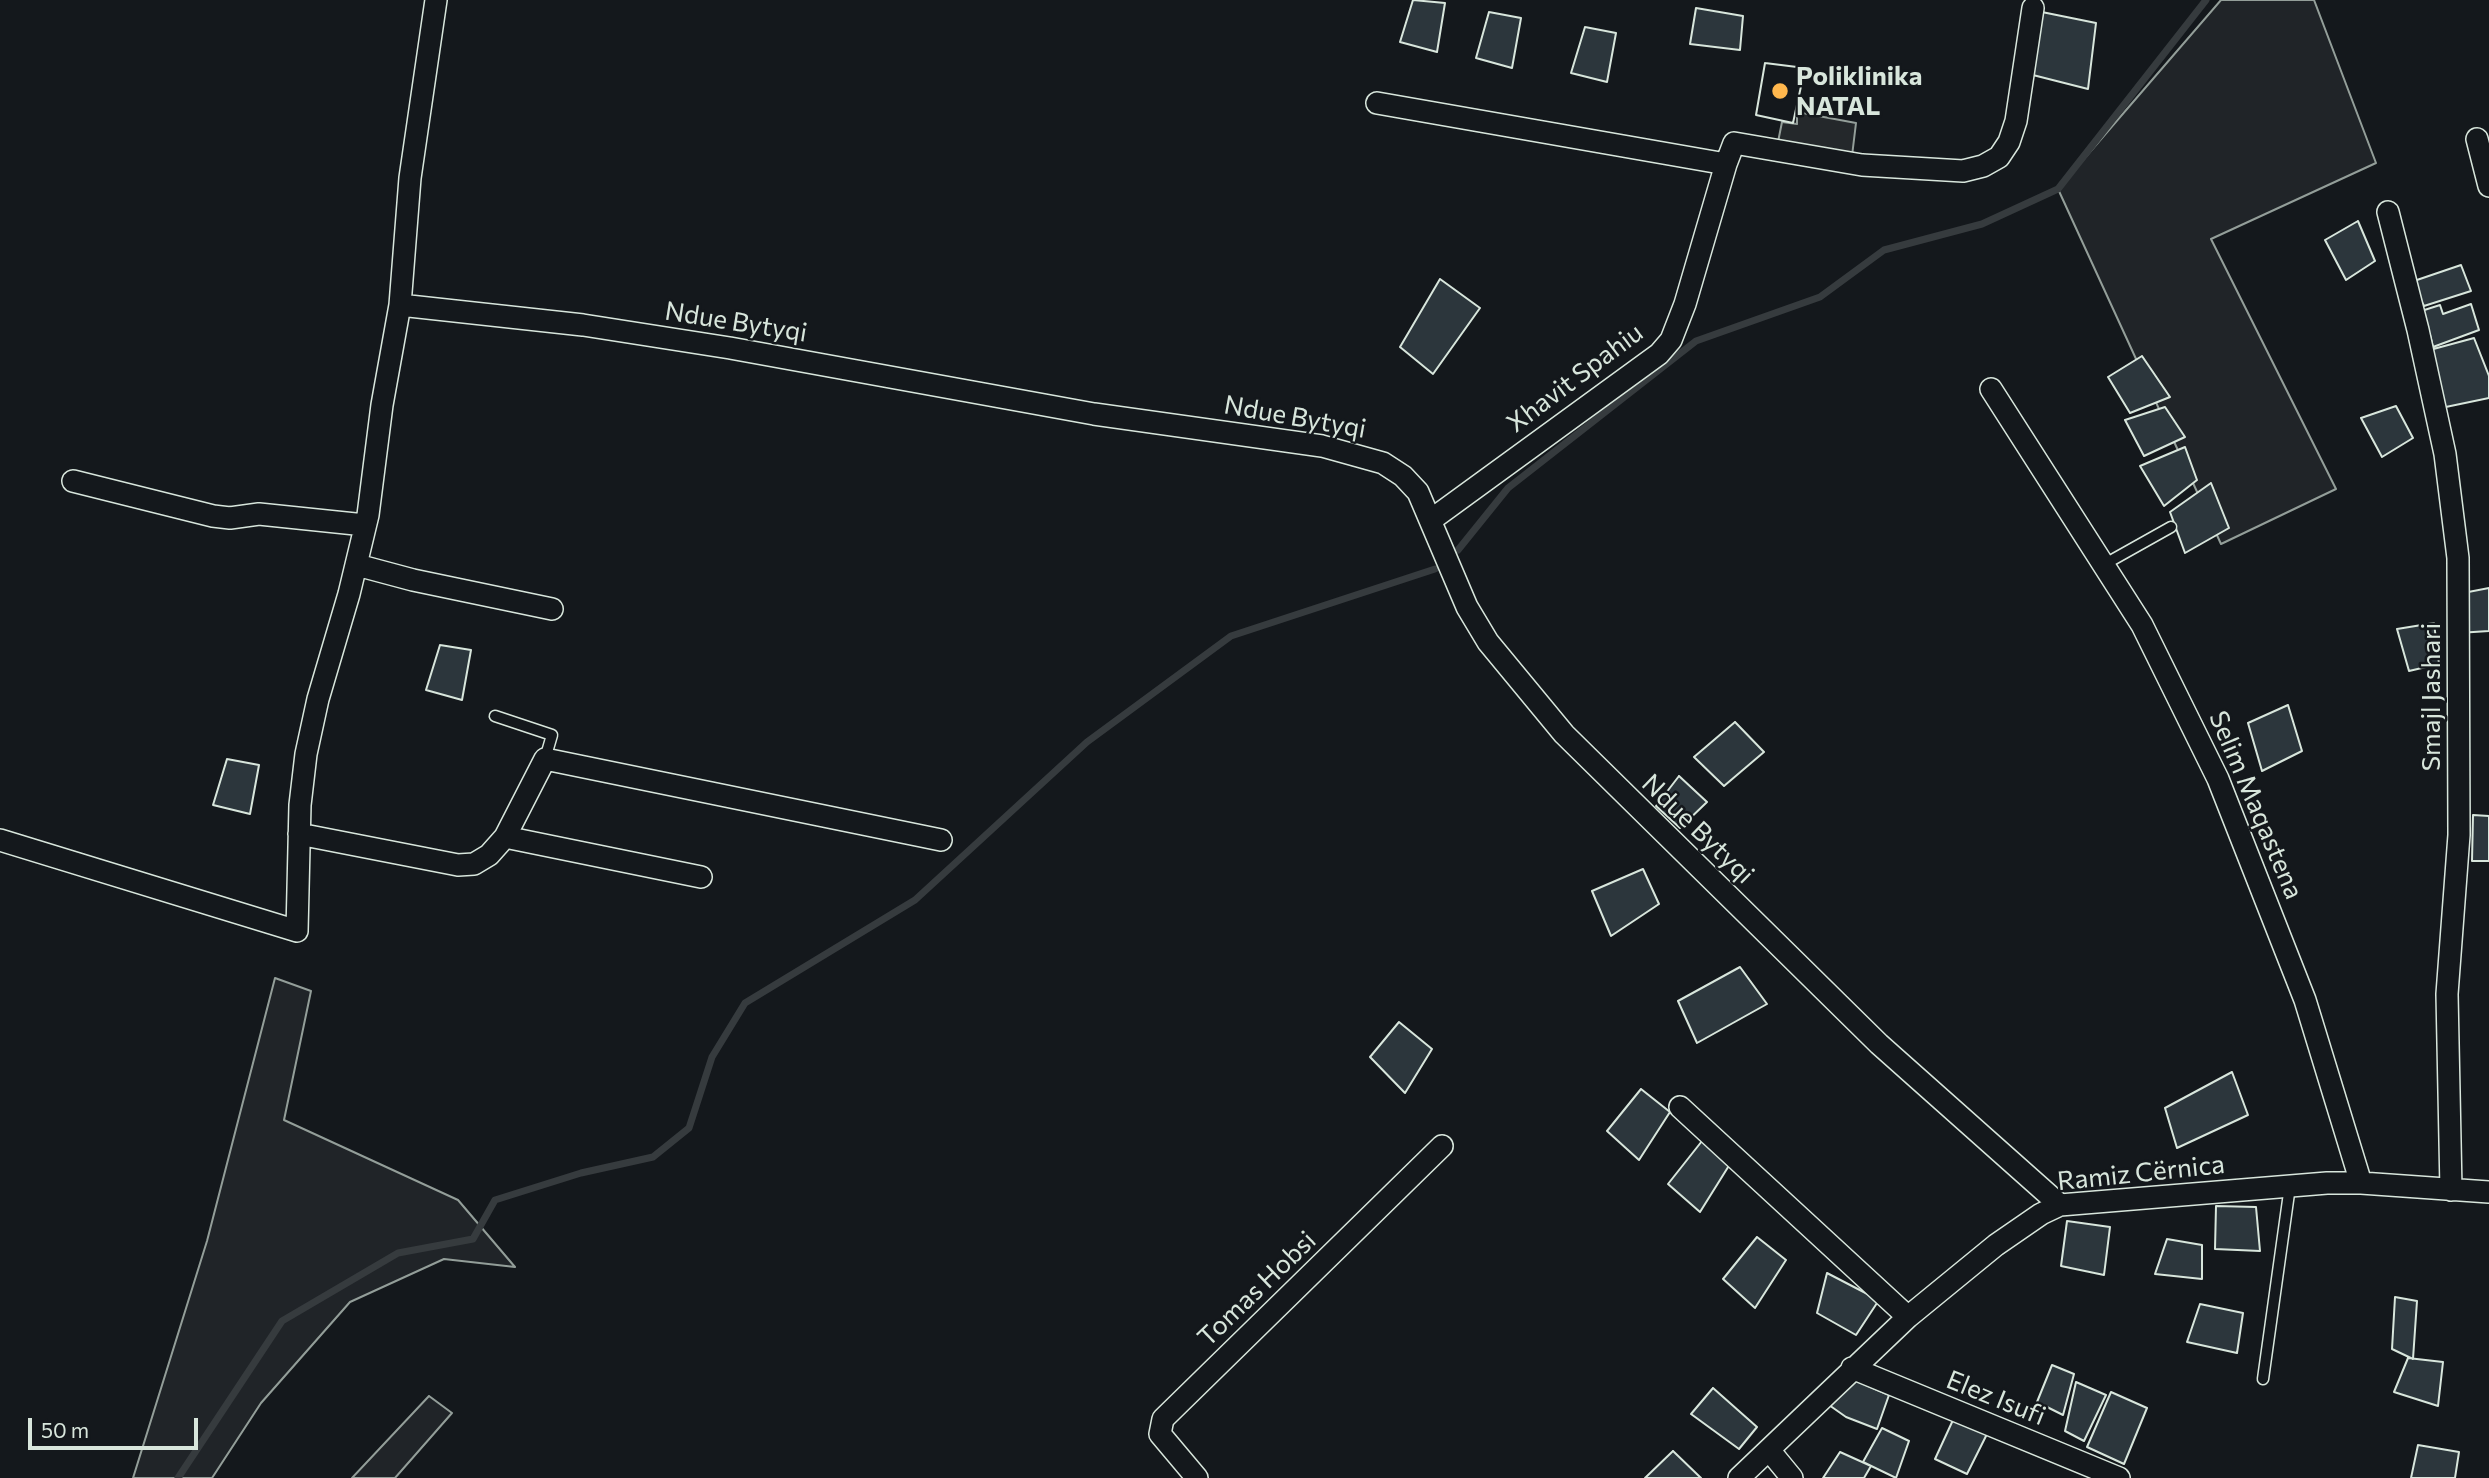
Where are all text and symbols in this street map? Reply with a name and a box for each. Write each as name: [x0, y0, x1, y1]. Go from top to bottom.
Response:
place label: Poliklinika NATAL: [1796, 60, 1923, 122]
marker: Poliklinika NATAL: [1770, 81, 1790, 101]
street label: Ndue Bytyqi: [663, 295, 809, 349]
street label: Xhavit Spahiu: [1501, 317, 1649, 439]
street label: Ndue Bytyqi: [1222, 389, 1368, 445]
street label: Smajl Jashari: [2415, 623, 2447, 771]
street label: Selim Maqastena: [2202, 706, 2310, 904]
street label: Ndue Bytyqi: [1636, 768, 1760, 890]
street label: Ramiz Cërnica: [2056, 1149, 2226, 1197]
street label: Tomas Hobsi: [1192, 1225, 1322, 1353]
street label: Elez Isufi: [1942, 1364, 2050, 1432]
scale bar: [32, 1404, 201, 1448]
text: 50 m: [41, 1417, 89, 1442]

